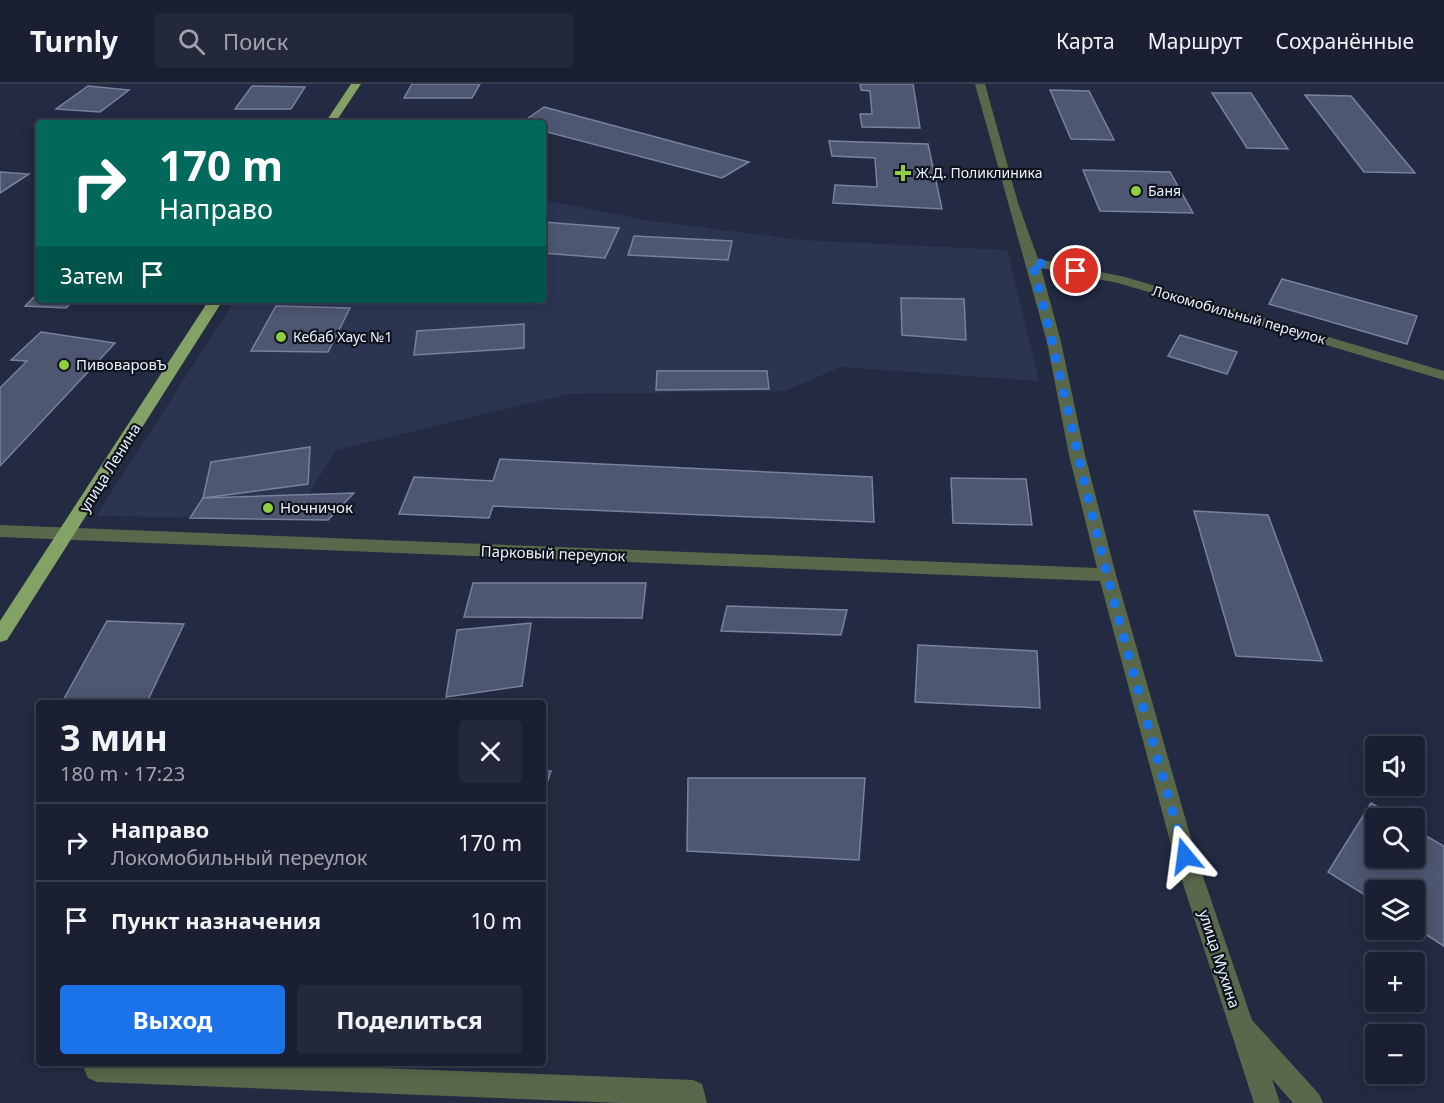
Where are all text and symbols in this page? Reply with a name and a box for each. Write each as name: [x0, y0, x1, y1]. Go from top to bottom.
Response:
search box: [154, 14, 574, 68]
text: Turnly: [30, 22, 118, 60]
icon: search: [175, 25, 208, 58]
text: Поиск: [223, 26, 288, 56]
text: Карта: [1056, 27, 1115, 55]
text: Маршрут: [1148, 27, 1243, 55]
text: Сохранённые: [1276, 27, 1414, 55]
text: 170 m: [159, 136, 283, 193]
icon: right: [60, 144, 138, 222]
place label: Ж.Д. Поликлиника: [916, 163, 1043, 182]
marker: Ж.Д. Поликлиника: [894, 164, 912, 182]
place label: Баня: [1148, 181, 1181, 200]
marker: Баня: [1129, 184, 1143, 198]
text: Направо: [159, 190, 273, 227]
pin: [1050, 245, 1101, 296]
icon: arrive: [1059, 254, 1092, 287]
icon: arrive: [136, 258, 169, 291]
text: Затем: [60, 260, 124, 290]
street label: Локомобильный переулок: [1150, 281, 1329, 349]
place label: Кебаб Хаус №1: [293, 327, 393, 346]
marker: Кебаб Хаус №1: [274, 330, 288, 344]
place label: ПивоваровЪ: [76, 354, 167, 374]
marker: ПивоваровЪ: [57, 358, 71, 372]
street label: улица Ленина: [74, 419, 144, 516]
place label: Ночничок: [280, 497, 353, 517]
marker: Ночничок: [261, 501, 275, 515]
street label: Парковый переулок: [480, 540, 626, 566]
text: 3 мин: [60, 713, 168, 762]
button: close: [459, 720, 522, 783]
map controls: [1365, 736, 1425, 1084]
button: sound: [1365, 736, 1425, 796]
text: 180 m · 17:23: [60, 760, 185, 787]
button: search: [1365, 808, 1425, 868]
text: Направо: [111, 814, 209, 844]
position arrow: [1153, 824, 1217, 888]
icon: right: [60, 826, 93, 859]
text: 170 m: [458, 827, 522, 857]
text: Локомобильный переулок: [111, 844, 367, 871]
button: layers: [1365, 880, 1425, 940]
icon: arrive: [60, 904, 93, 937]
text: Пункт назначения: [111, 905, 321, 935]
text: 10 m: [471, 905, 522, 935]
street label: улица Мухина: [1195, 907, 1245, 1010]
button: +: [1365, 952, 1425, 1012]
button: Выход: [60, 985, 285, 1054]
button: Поделиться: [297, 985, 522, 1054]
button: −: [1365, 1024, 1425, 1084]

